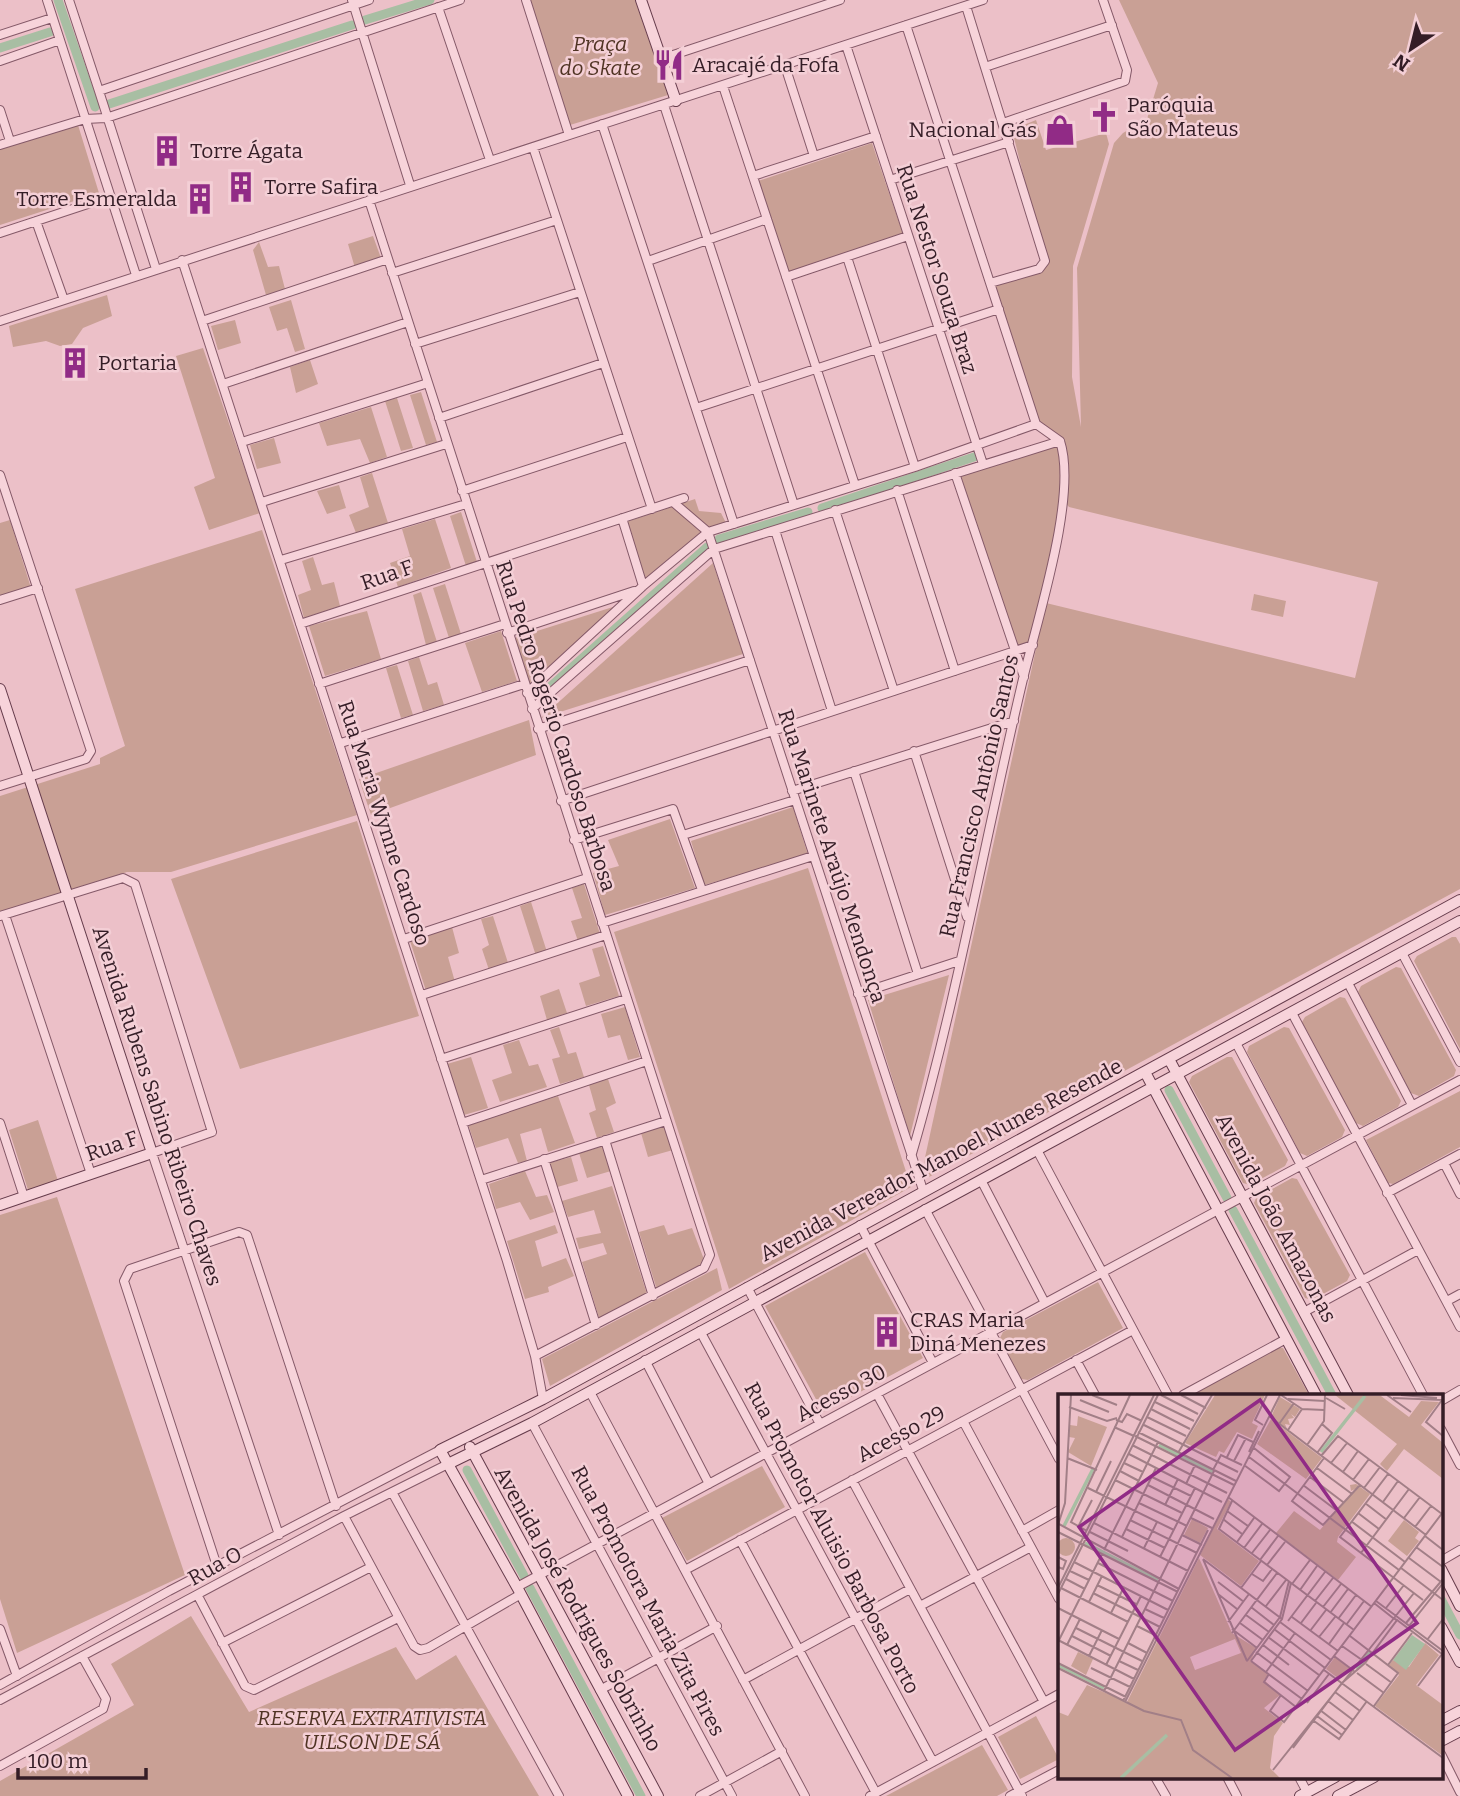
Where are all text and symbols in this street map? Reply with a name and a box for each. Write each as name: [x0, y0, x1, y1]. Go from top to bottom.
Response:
north arrow: [1376, 14, 1446, 84]
park label: Praça do Skate: [560, 31, 641, 81]
restaurant icon: Aracajé da Fofa: [652, 48, 686, 82]
text: N: [1389, 49, 1414, 76]
place label: Aracajé da Fofa: [692, 52, 840, 78]
place label: Paróquia São Mateus: [1127, 92, 1239, 142]
church icon: Paróquia São Mateus: [1087, 100, 1121, 134]
shop icon: Nacional Gás: [1043, 113, 1077, 147]
place label: Nacional Gás: [909, 117, 1037, 143]
building icon: Torre Ágata: [150, 134, 184, 168]
place label: Torre Ágata: [190, 138, 303, 164]
street label: Rua Nestor Souza Braz: [891, 161, 983, 377]
building icon: Torre Safira: [224, 170, 258, 204]
place label: Torre Safira: [264, 174, 379, 200]
building icon: Torre Esmeralda: [183, 182, 217, 216]
place label: Torre Esmeralda: [16, 186, 178, 212]
building icon: Portaria: [58, 346, 92, 380]
place label: Portaria: [98, 350, 177, 376]
street label: Rua F: [357, 554, 417, 596]
street label: Rua Pedro Rogério Cardoso Barbosa: [490, 557, 622, 895]
street label: Rua Francisco Antônio Santos: [934, 652, 1024, 940]
street label: Rua Maria Wynne Cardoso: [332, 697, 436, 949]
street label: Rua Marinete Araújo Mendonça: [772, 706, 892, 1007]
street label: Avenida Rubens Sabino Ribeiro Chaves: [86, 923, 228, 1289]
street label: Avenida Vereador Manoel Nunes Resende: [755, 1053, 1127, 1267]
street label: Avenida João Amazonas: [1210, 1109, 1342, 1327]
street label: Rua F: [82, 1125, 142, 1167]
place label: CRAS Maria Diná Menezes: [910, 1307, 1046, 1357]
building icon: CRAS Maria Diná Menezes: [870, 1315, 904, 1349]
street label: Acesso 30: [792, 1358, 890, 1428]
street label: Rua Promotor Aluisio Barbosa Porto: [739, 1378, 925, 1698]
inset map: [1058, 1394, 1442, 1778]
street label: Acesso 29: [852, 1400, 950, 1468]
street label: Rua Promotora Maria Zita Pires: [565, 1461, 731, 1741]
street label: Avenida José Rodrigues Sobrinho: [489, 1462, 667, 1756]
street label: Rua O: [183, 1541, 247, 1591]
park label: RESERVA EXTRATIVISTA UILSON DE SÁ: [257, 1705, 487, 1755]
scale bar: [18, 1736, 145, 1780]
text: 100 m: [28, 1748, 88, 1774]

